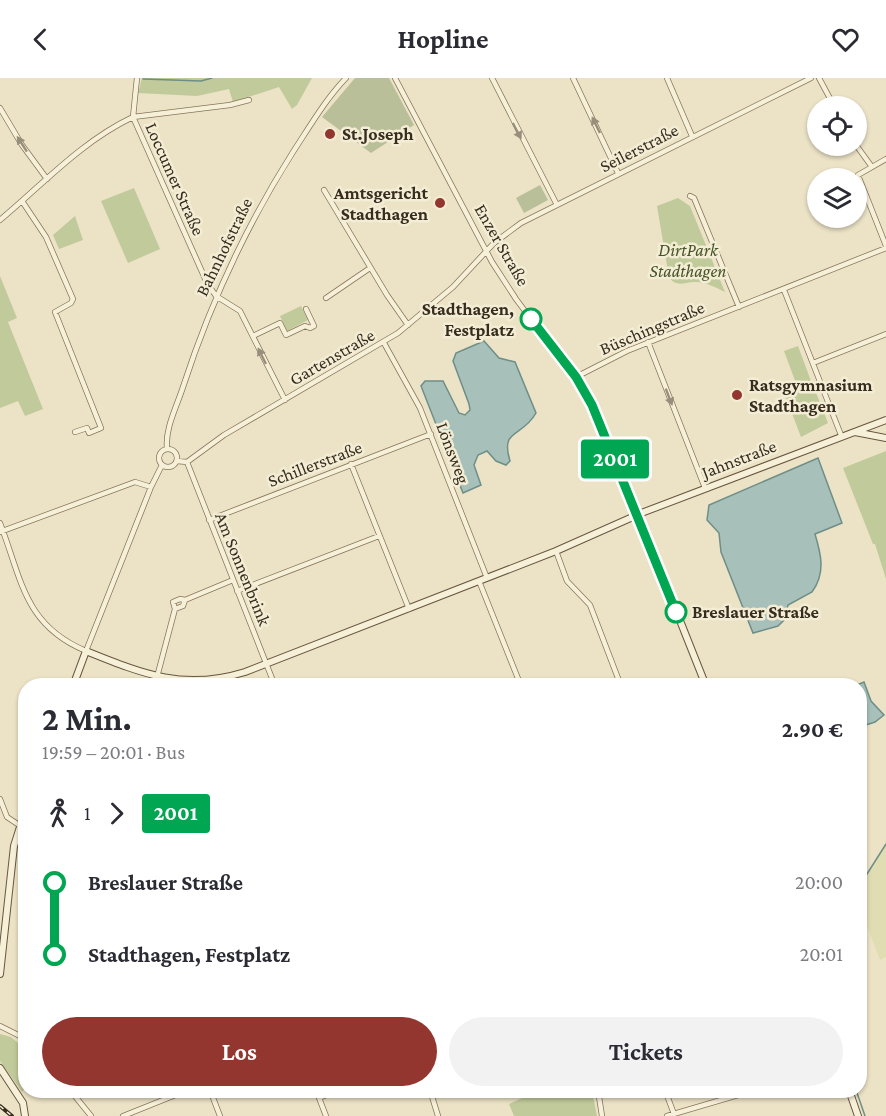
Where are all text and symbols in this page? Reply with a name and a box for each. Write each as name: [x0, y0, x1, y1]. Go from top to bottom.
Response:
icon: back: [24, 23, 57, 56]
icon: heart: [829, 23, 862, 56]
text: Hopline: [397, 24, 489, 54]
map controls: [807, 96, 867, 228]
button: locate: [807, 96, 867, 156]
one-way arrow: [591, 117, 600, 134]
street label: Loccumer Straße: [141, 120, 209, 238]
street label: Seilerstraße: [596, 120, 682, 176]
one-way arrow: [512, 122, 522, 139]
place label: St.Joseph: [342, 124, 414, 144]
marker: St.Joseph: [323, 127, 337, 141]
one-way arrow: [16, 137, 28, 153]
button: layers: [807, 168, 867, 228]
place label: Amtsgericht Stadthagen: [333, 183, 429, 224]
street label: Bahnhofstraße: [192, 195, 256, 299]
marker: Amtsgericht Stadthagen: [433, 196, 447, 210]
street label: Enzer Straße: [470, 200, 534, 290]
park label: DirtPark Stadthagen: [650, 240, 726, 281]
street label: Büschingstraße: [597, 297, 707, 359]
place label: Stadthagen, Festplatz: [422, 299, 514, 340]
marker: Stadthagen, Festplatz: [520, 308, 542, 330]
street label: Gartenstraße: [286, 325, 378, 389]
one-way arrow: [258, 347, 267, 364]
place label: Ratsgymnasium Stadthagen: [749, 375, 873, 416]
one-way arrow: [665, 388, 675, 406]
marker: Ratsgymnasium Stadthagen: [730, 388, 744, 402]
street label: Lönsweg: [432, 419, 474, 487]
street label: Jahnstraße: [697, 436, 779, 483]
street label: Schillerstraße: [265, 437, 365, 491]
line badge: 2001: [573, 440, 657, 478]
text: 2001: [593, 447, 637, 471]
street label: Am Sonnenbrink: [211, 509, 275, 629]
marker: Breslauer Straße: [665, 601, 687, 623]
place label: Breslauer Straße: [692, 602, 819, 622]
text: 2 Min.: [42, 700, 132, 737]
text: 2.90 €: [782, 717, 843, 742]
text: 19:59 – 20:01 · Bus: [42, 741, 185, 763]
icon: walk: [42, 797, 75, 830]
icon: forward: [100, 797, 133, 830]
text: 2001: [154, 801, 198, 825]
text: 1: [84, 802, 91, 824]
text: Breslauer Straße: [88, 870, 243, 895]
text: 20:00: [795, 871, 843, 893]
text: Stadthagen, Festplatz: [88, 942, 290, 967]
text: 20:01: [800, 943, 843, 965]
button: Los: [42, 1017, 437, 1086]
button: Tickets: [449, 1017, 843, 1086]

